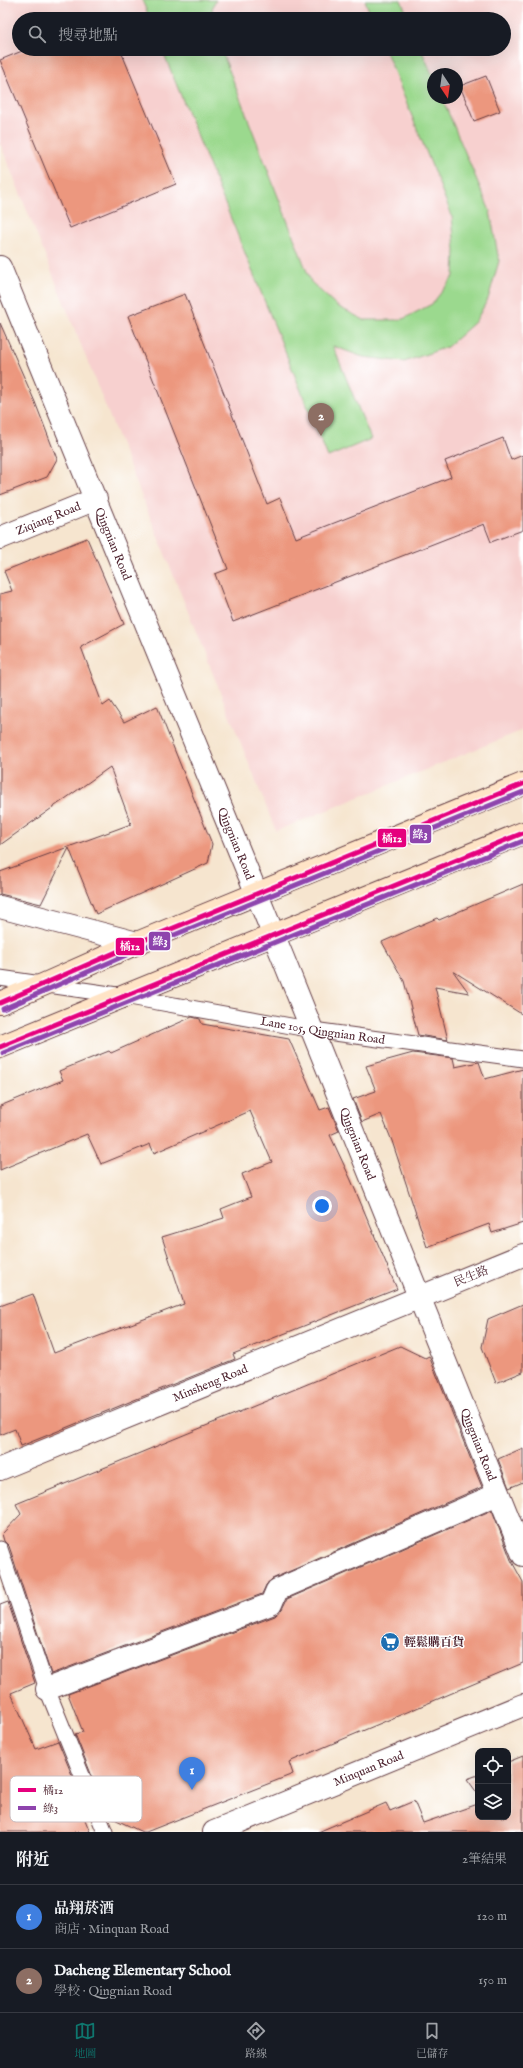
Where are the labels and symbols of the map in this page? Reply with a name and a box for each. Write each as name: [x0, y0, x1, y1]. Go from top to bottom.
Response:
north arrow: [427, 68, 463, 104]
pin: 2: [308, 403, 334, 436]
street label: Ziqiang Road: [14, 499, 84, 539]
street label: Qingnian Road: [91, 505, 135, 583]
street label: Qingnian Road: [214, 805, 257, 883]
line badge: 綠3: [409, 824, 432, 844]
line badge: 橘12: [377, 828, 407, 848]
text: 綠3: [412, 828, 428, 842]
text: 橘12: [382, 832, 403, 846]
line badge: 綠3: [148, 931, 171, 951]
text: 綠3: [152, 935, 168, 949]
line badge: 橘12: [115, 937, 145, 956]
text: 橘12: [120, 940, 141, 954]
street label: Lane 105, Qingnian Road: [259, 1014, 386, 1048]
street label: Qingnian Road: [336, 1106, 379, 1183]
your location: [312, 1196, 332, 1216]
street label: 民生路: [452, 1263, 491, 1290]
street label: Minsheng Road: [171, 1361, 251, 1406]
street label: Qingnian Road: [457, 1406, 500, 1484]
supermarket icon: 輕鬆購百貨: [379, 1631, 401, 1653]
place label: 輕鬆購百貨: [404, 1635, 464, 1650]
street label: Minquan Road: [331, 1748, 406, 1790]
pin: 1: [179, 1757, 205, 1790]
legend: [10, 1776, 142, 1822]
text: 橘12: [43, 1784, 63, 1798]
text: 綠3: [43, 1802, 58, 1816]

